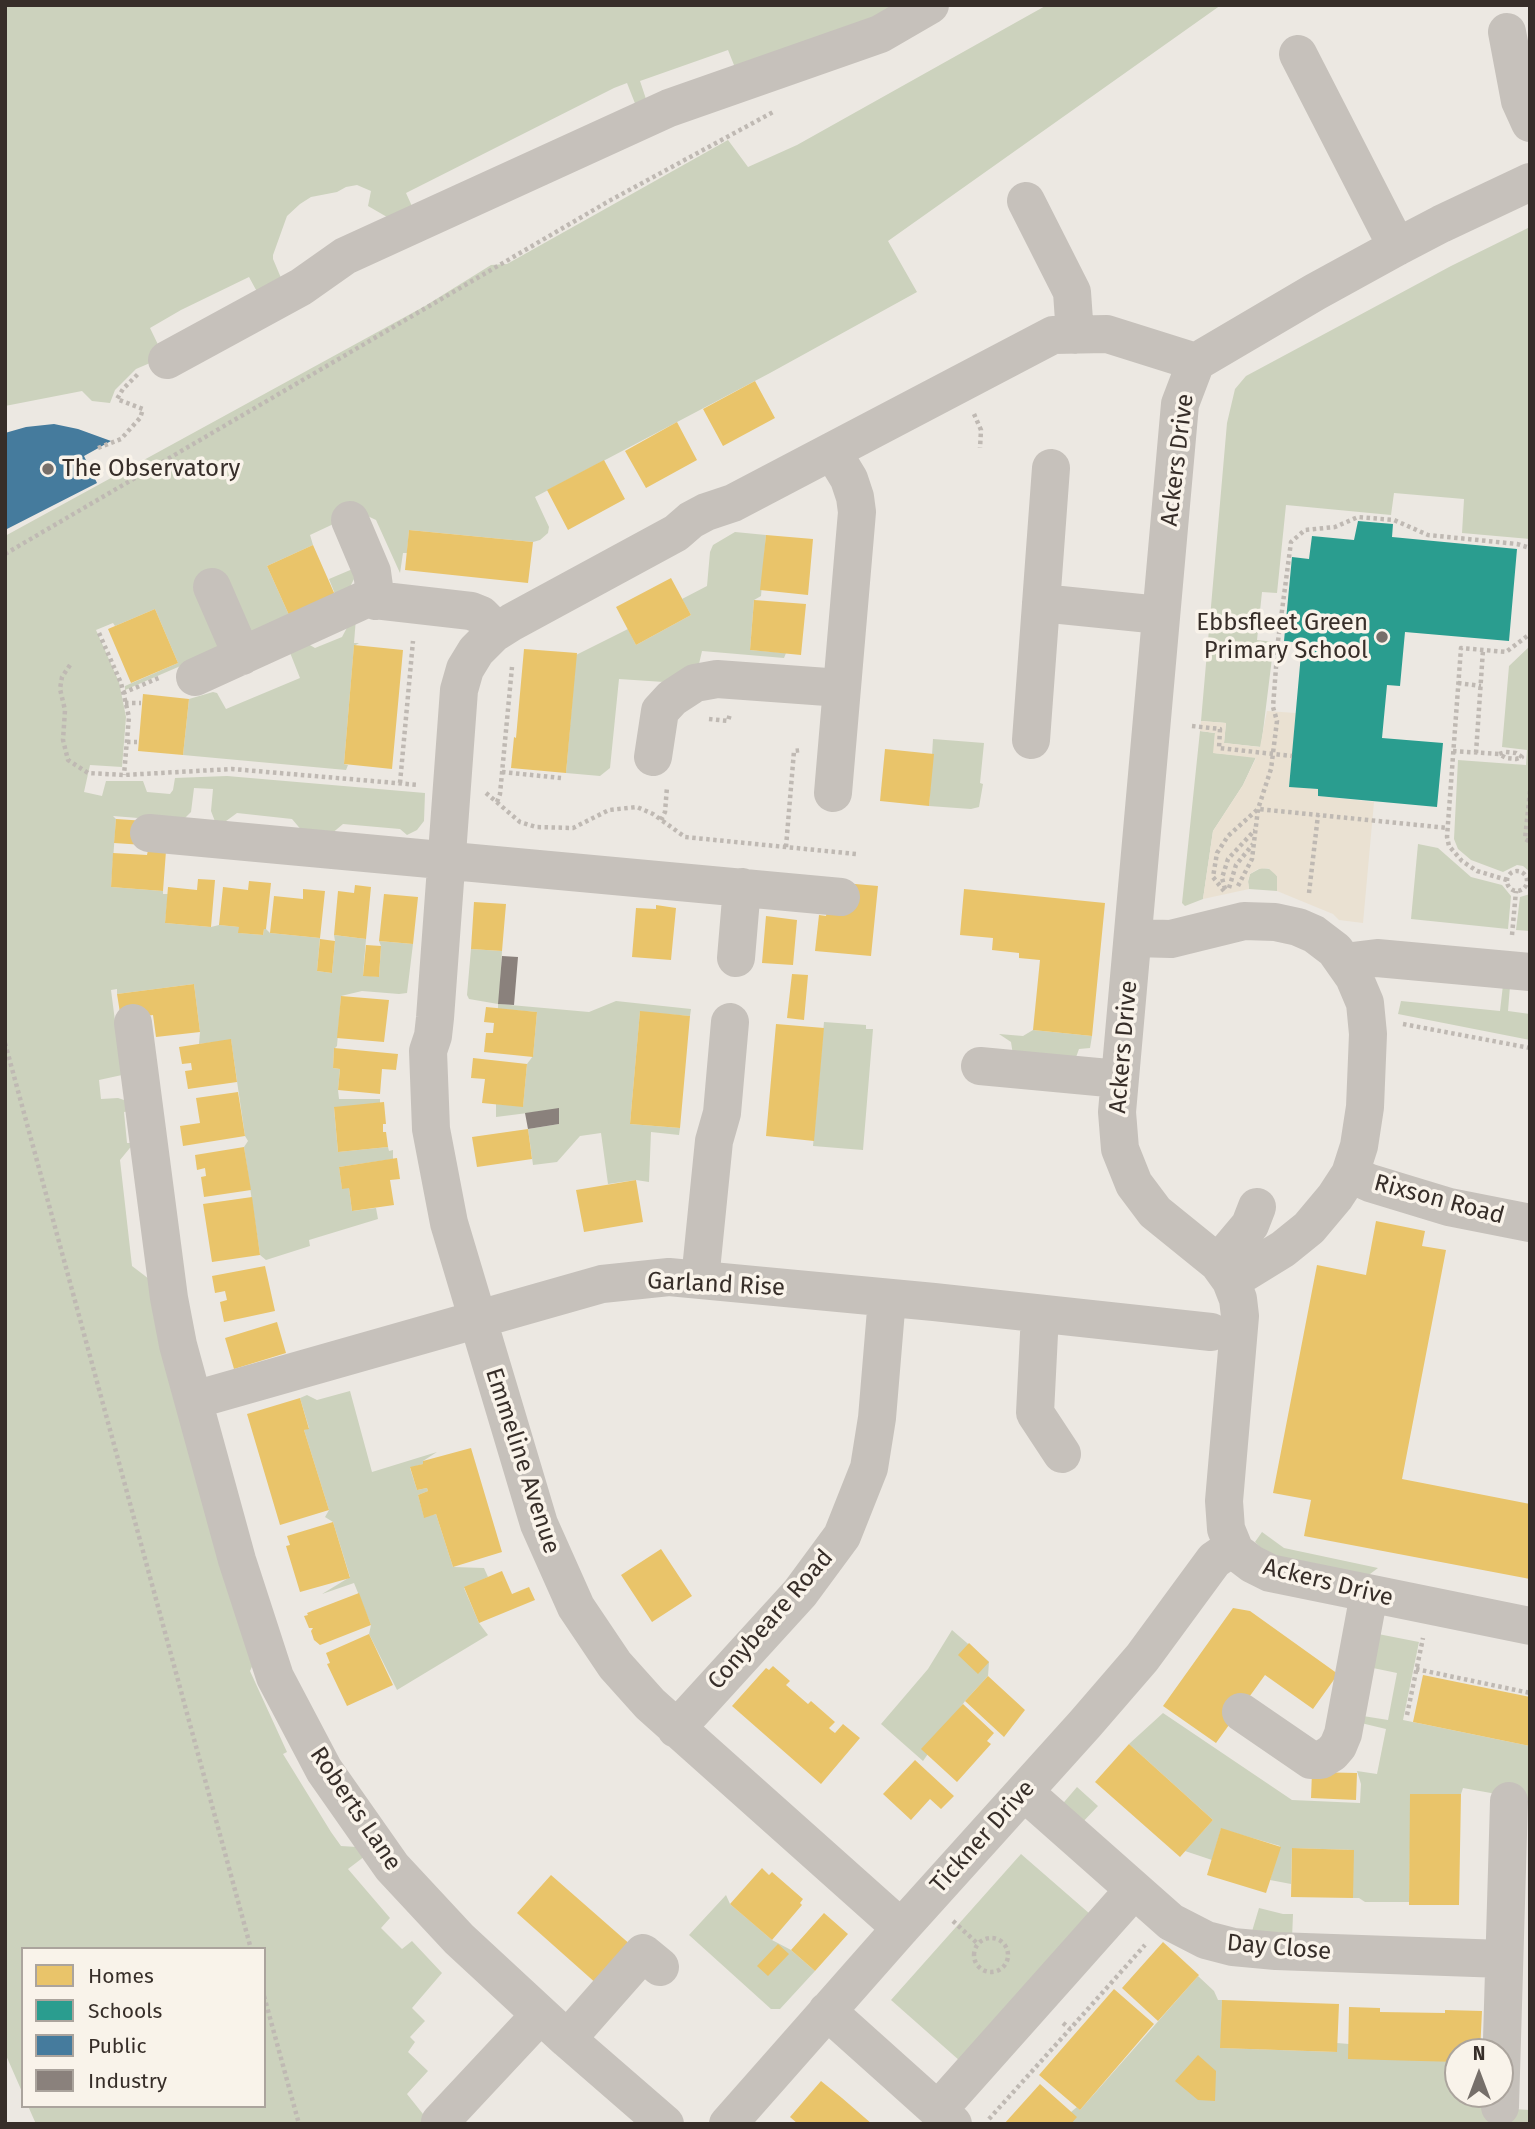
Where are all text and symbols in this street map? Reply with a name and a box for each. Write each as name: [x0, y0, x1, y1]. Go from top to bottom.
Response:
street label: Ackers Drive: [1156, 392, 1200, 528]
place label: The Observatory: [62, 455, 240, 483]
marker: The Observatory: [40, 461, 56, 477]
place label: Ebbsfleet Green Primary School: [1196, 609, 1368, 665]
marker: Ebbsfleet Green Primary School: [1374, 629, 1390, 645]
street label: Ackers Drive: [1104, 979, 1144, 1115]
street label: Rixson Road: [1371, 1169, 1507, 1231]
street label: Garland Rise: [646, 1267, 786, 1303]
street label: Emmeline Avenue: [478, 1364, 566, 1558]
street label: Conybeare Road: [702, 1544, 840, 1696]
street label: Ackers Drive: [1260, 1553, 1396, 1613]
street label: Roberts Lane: [303, 1742, 407, 1876]
street label: Tickner Drive: [925, 1775, 1041, 1899]
street label: Day Close: [1226, 1929, 1332, 1967]
legend: [21, 1947, 266, 2108]
text: Homes: [88, 1963, 154, 1989]
text: Schools: [88, 1998, 162, 2024]
text: Public: [88, 2033, 146, 2059]
north arrow: [1444, 2038, 1514, 2108]
text: N: [1473, 2042, 1485, 2065]
text: Industry: [88, 2068, 167, 2094]

